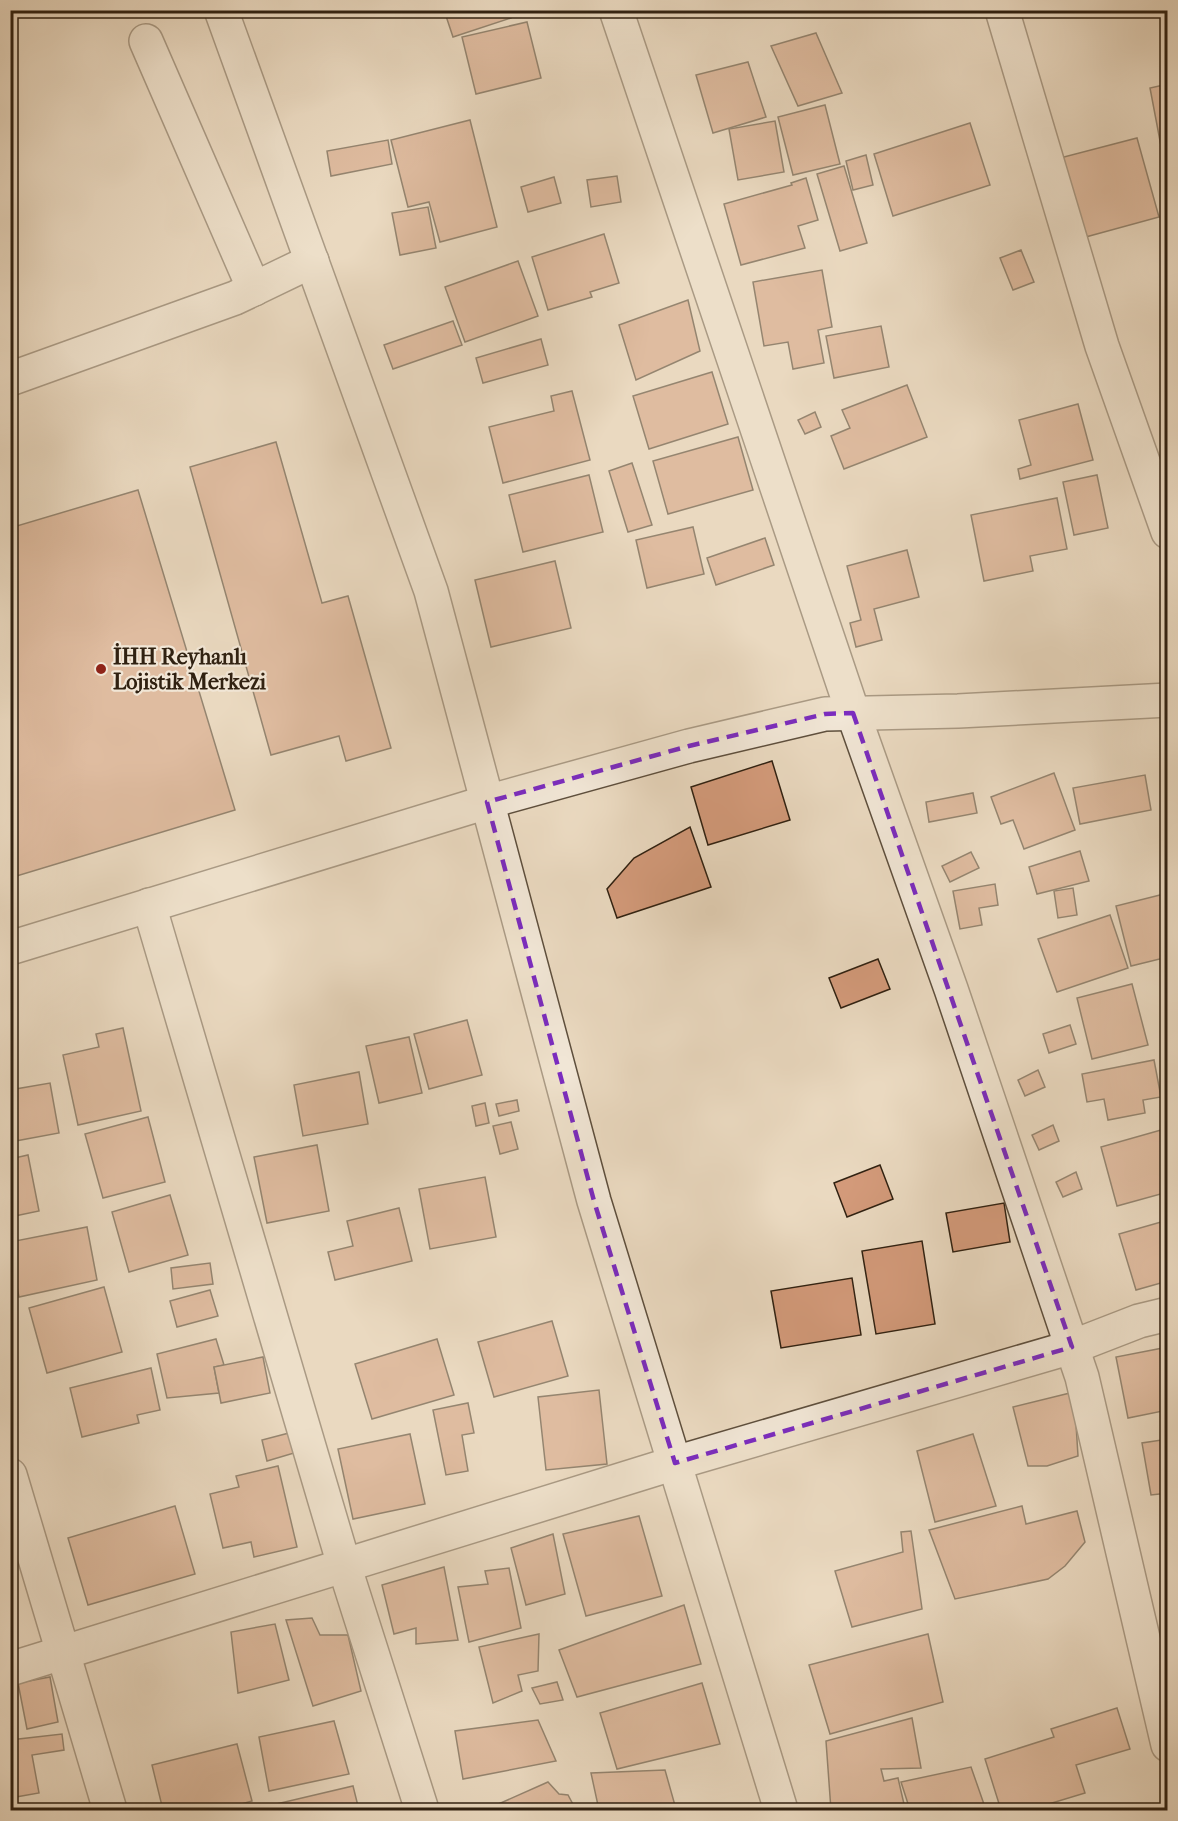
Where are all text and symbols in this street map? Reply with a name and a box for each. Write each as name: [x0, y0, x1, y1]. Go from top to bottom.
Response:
place label: İHH Reyhanlı Lojistik Merkezi: [113, 642, 267, 695]
marker: İHH Reyhanlı Lojistik Merkezi: [94, 662, 108, 676]

